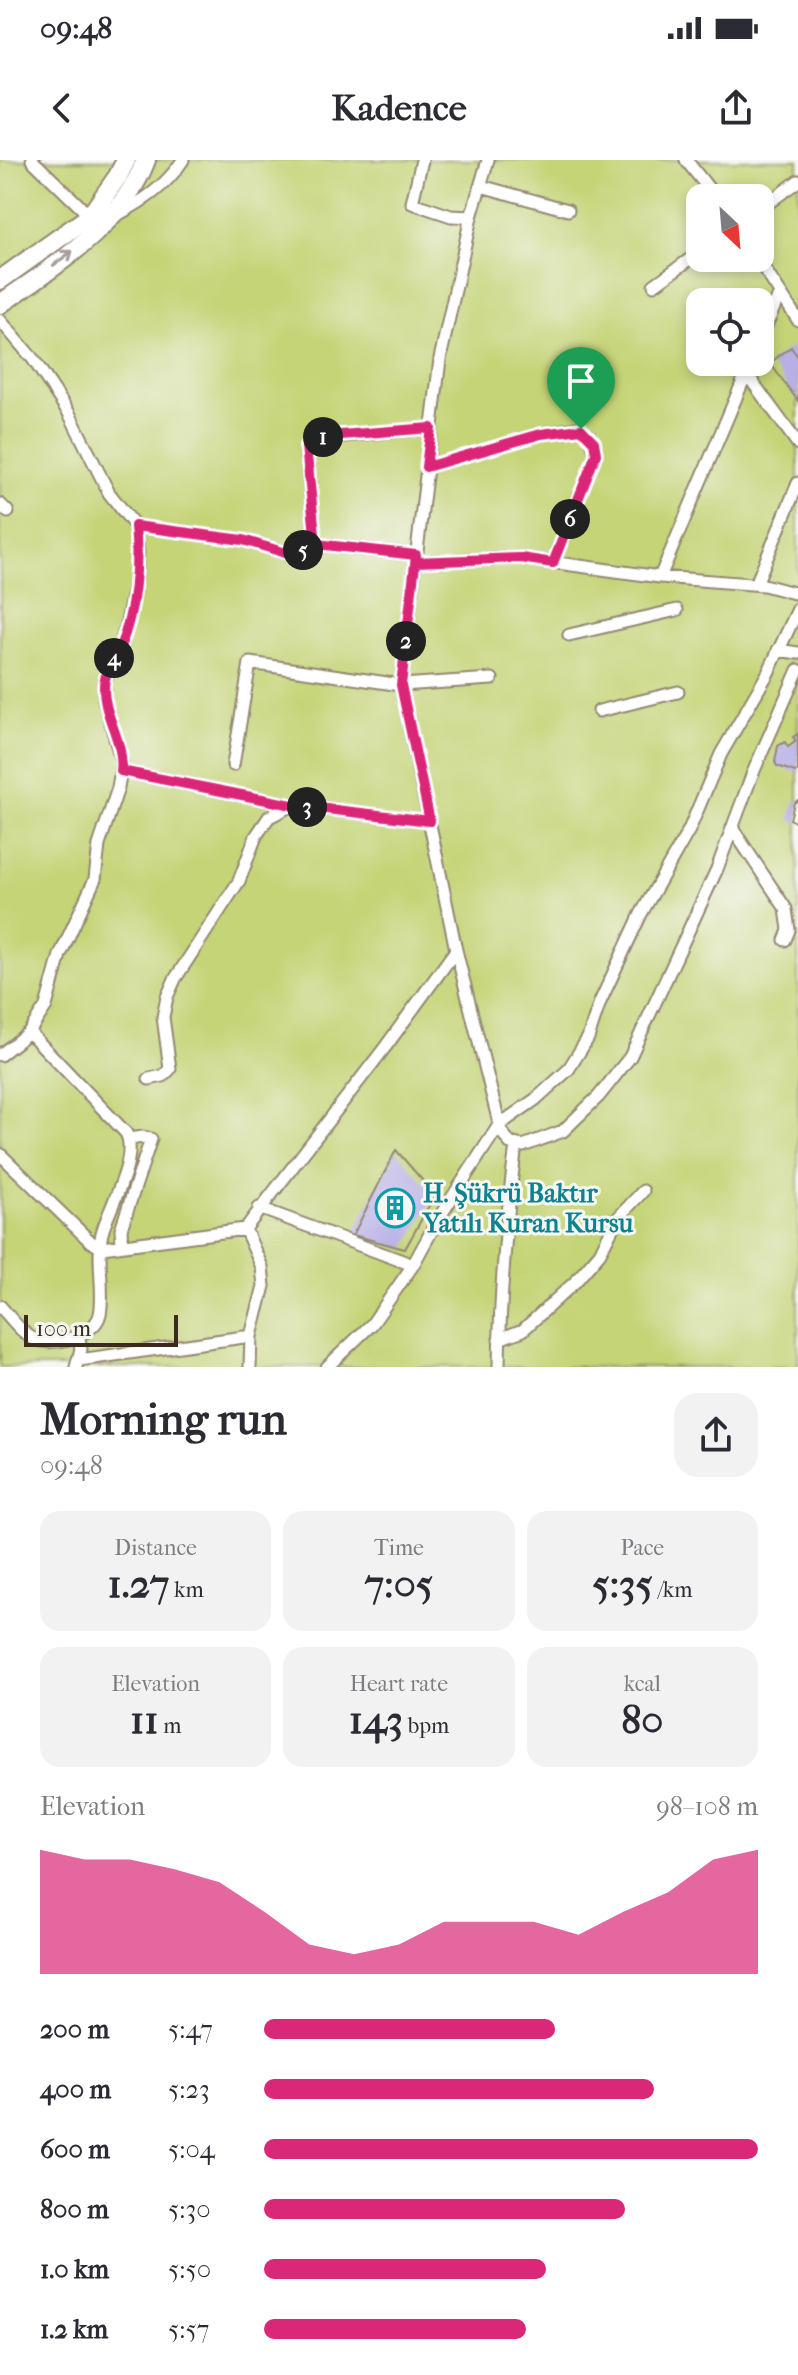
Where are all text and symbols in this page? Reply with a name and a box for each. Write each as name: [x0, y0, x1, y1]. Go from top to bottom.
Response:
text: 09:48: [40, 11, 112, 46]
icon: back: [40, 86, 84, 130]
icon: share: [714, 86, 758, 130]
text: Kadence: [331, 87, 467, 129]
north arrow: [686, 184, 774, 272]
map controls: [686, 184, 774, 376]
one-way arrow: [52, 250, 73, 267]
button: locate: [686, 288, 774, 376]
pin: [547, 347, 615, 429]
icon: arrive: [559, 359, 603, 403]
pin: 1: [303, 417, 343, 457]
text: 1: [319, 424, 327, 450]
pin: 6: [550, 499, 590, 539]
text: 6: [564, 506, 576, 532]
pin: 5: [283, 530, 323, 570]
text: 5: [298, 537, 308, 563]
pin: 2: [386, 621, 426, 661]
text: 2: [400, 628, 412, 654]
pin: 4: [94, 638, 134, 678]
text: 4: [108, 645, 121, 671]
pin: 3: [287, 787, 327, 827]
text: 3: [302, 794, 312, 820]
place label: H. Şükrü Baktır Yatılı Kuran Kursu: [421, 1178, 634, 1239]
building icon: H. Şükrü Baktır Yatılı Kuran Kursu: [374, 1187, 416, 1229]
scale bar: [24, 1311, 178, 1347]
text: 100 m: [36, 1316, 91, 1342]
button: share: [674, 1393, 758, 1477]
text: Morning run: [40, 1394, 287, 1445]
text: 09:48: [40, 1450, 103, 1481]
text: Distance: [114, 1535, 197, 1561]
text: Time: [374, 1535, 424, 1561]
text: Pace: [620, 1535, 664, 1561]
text: 1.27: [108, 1561, 169, 1607]
text: 7:05: [365, 1561, 433, 1607]
text: 5:35: [592, 1561, 653, 1607]
text: km: [169, 1577, 204, 1603]
text: /km: [653, 1577, 693, 1603]
text: Elevation: [111, 1671, 200, 1697]
text: Heart rate: [350, 1671, 448, 1697]
text: kcal: [624, 1671, 661, 1697]
text: 11: [130, 1697, 158, 1743]
text: 143: [349, 1697, 403, 1743]
text: 80: [621, 1697, 663, 1743]
text: m: [158, 1713, 181, 1739]
text: bpm: [403, 1713, 449, 1739]
text: Elevation: [40, 1791, 145, 1822]
text: 98–108 m: [656, 1791, 758, 1822]
text: 200 m: [40, 2014, 109, 2045]
text: 5:47: [168, 2014, 213, 2045]
text: 400 m: [40, 2074, 111, 2105]
text: 5:23: [168, 2074, 210, 2105]
text: 600 m: [40, 2134, 110, 2165]
text: 5:04: [168, 2134, 215, 2165]
text: 800 m: [40, 2194, 109, 2225]
text: 5:30: [168, 2194, 211, 2225]
text: 1.0 km: [40, 2254, 109, 2285]
text: 5:50: [168, 2254, 211, 2285]
text: 1.2 km: [40, 2314, 108, 2345]
text: 5:57: [168, 2314, 209, 2345]

